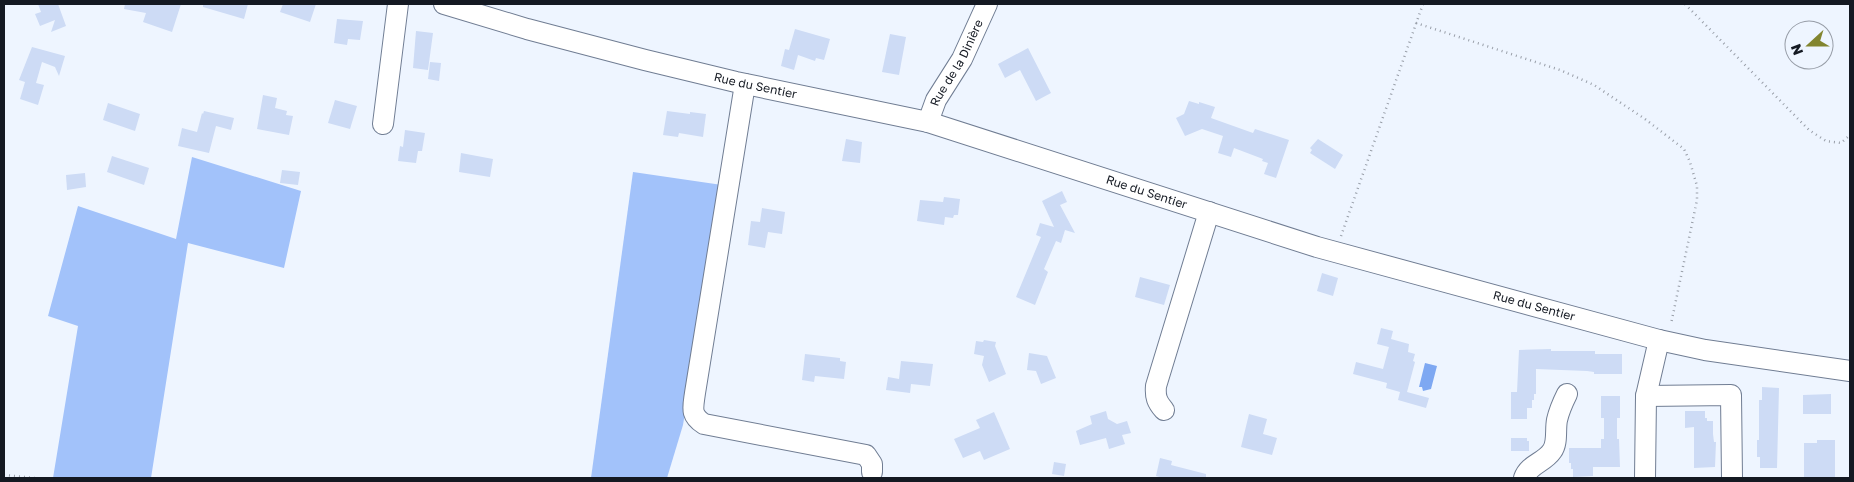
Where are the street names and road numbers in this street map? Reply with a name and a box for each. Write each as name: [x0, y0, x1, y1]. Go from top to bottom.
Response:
street label: Rue de la Dinière: [926, 17, 986, 108]
street label: Rue du Sentier: [712, 69, 799, 102]
street label: Rue du Sentier: [1104, 172, 1190, 212]
street label: Rue du Sentier: [1492, 287, 1577, 324]

